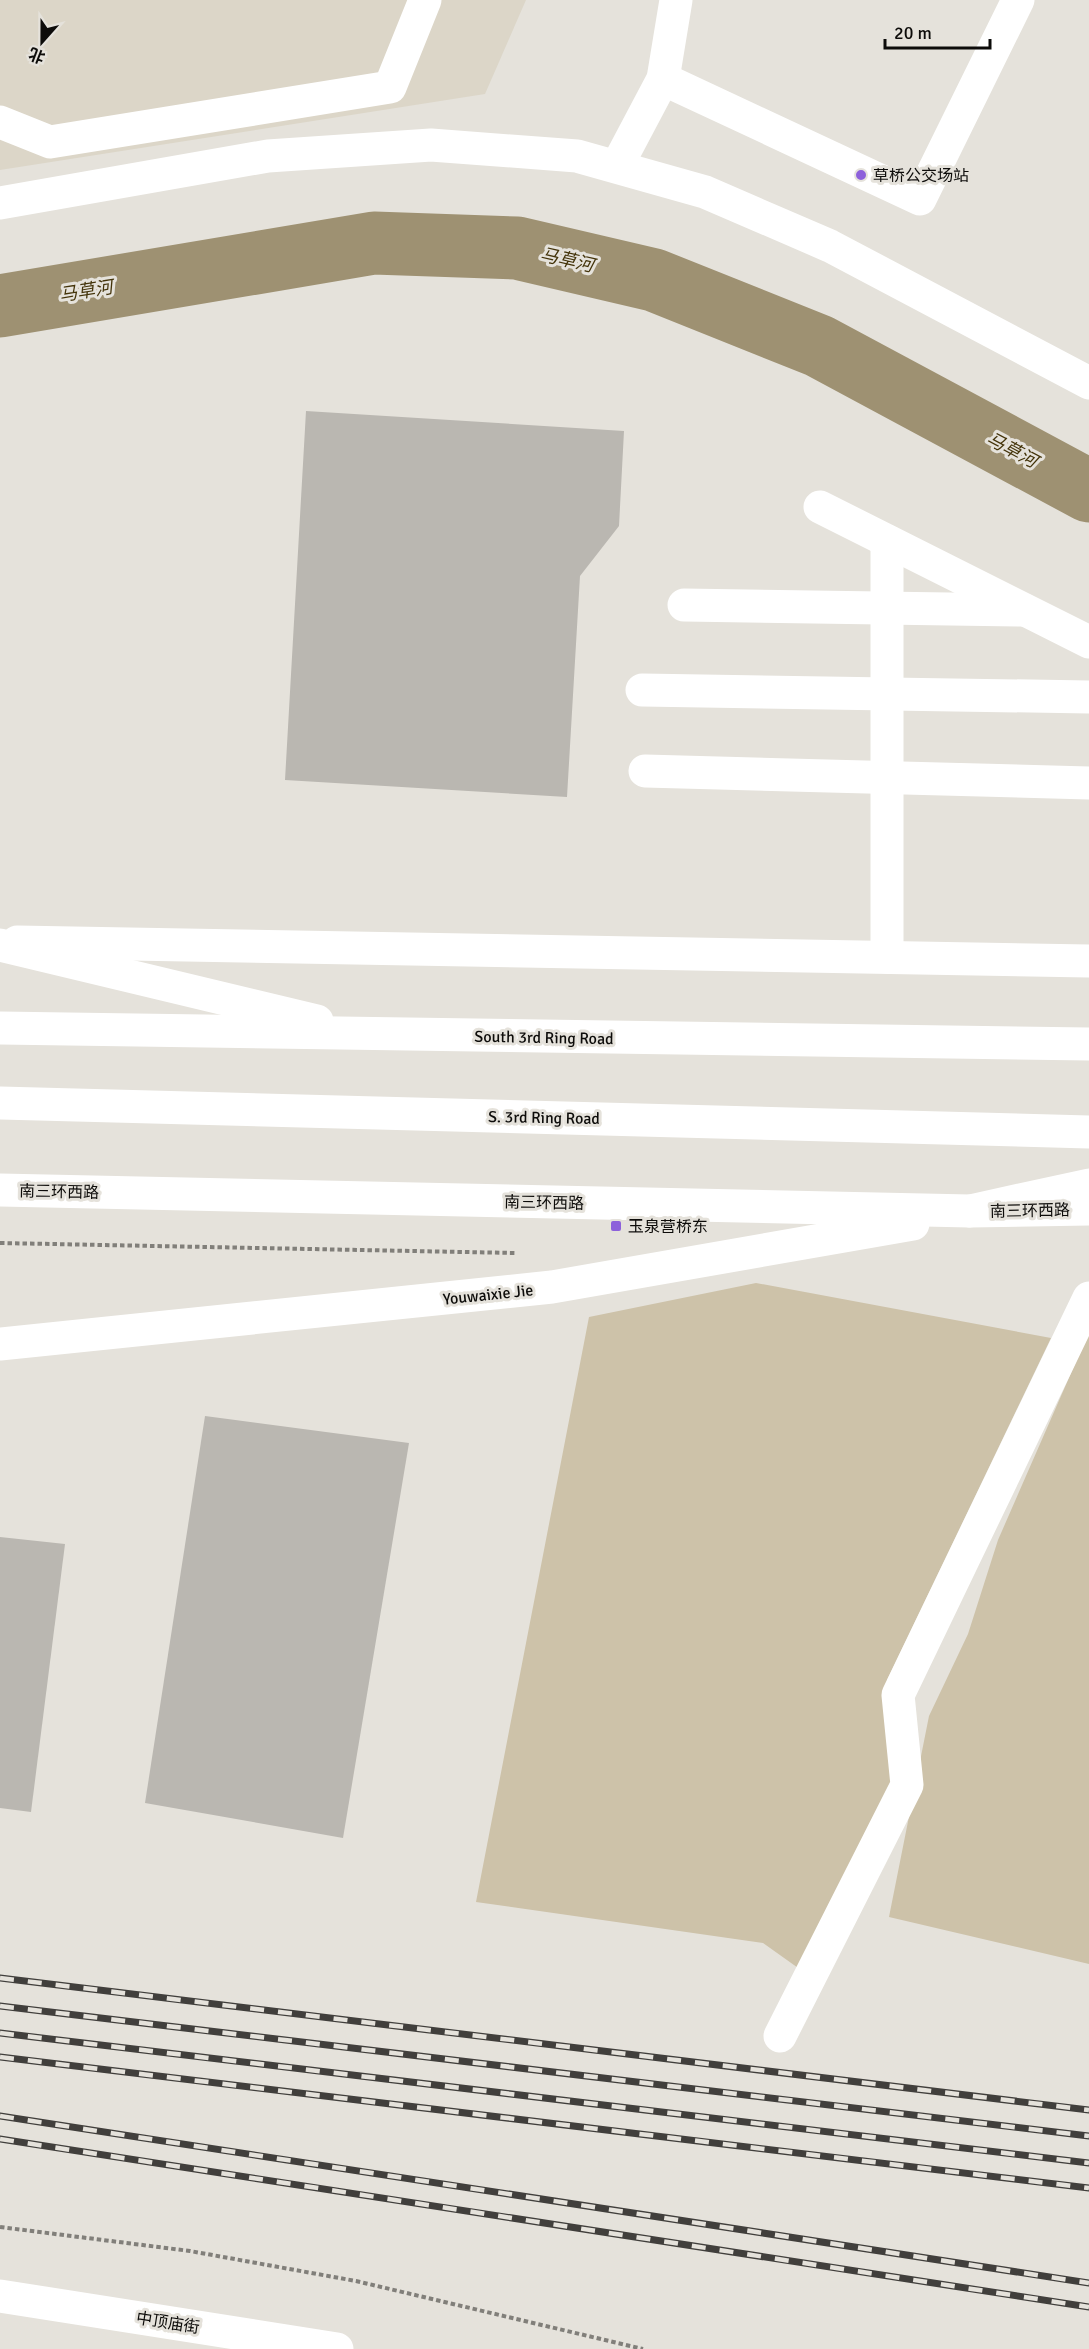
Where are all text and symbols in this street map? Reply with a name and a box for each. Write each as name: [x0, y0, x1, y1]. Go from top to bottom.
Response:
north arrow: [12, 12, 72, 72]
scale bar: [885, 12, 990, 50]
text: 20 m: [894, 22, 932, 44]
text: 北: [26, 43, 48, 67]
place label: 草桥公交场站: [873, 166, 969, 186]
marker: 草桥公交场站: [854, 168, 868, 182]
water label: 马草河: [538, 243, 599, 277]
water label: 马草河: [58, 275, 117, 306]
water label: 马草河: [983, 428, 1044, 474]
street label: South 3rd Ring Road: [474, 1027, 614, 1049]
street label: S. 3rd Ring Road: [488, 1107, 600, 1129]
street label: 南三环西路: [19, 1181, 99, 1203]
street label: 南三环西路: [504, 1192, 584, 1214]
street label: 南三环西路: [990, 1200, 1070, 1222]
place label: 玉泉营桥东: [628, 1217, 708, 1237]
marker: 玉泉营桥东: [609, 1219, 623, 1233]
street label: Youwaixie Jie: [442, 1280, 534, 1310]
street label: 中顶庙街: [135, 2308, 201, 2338]

